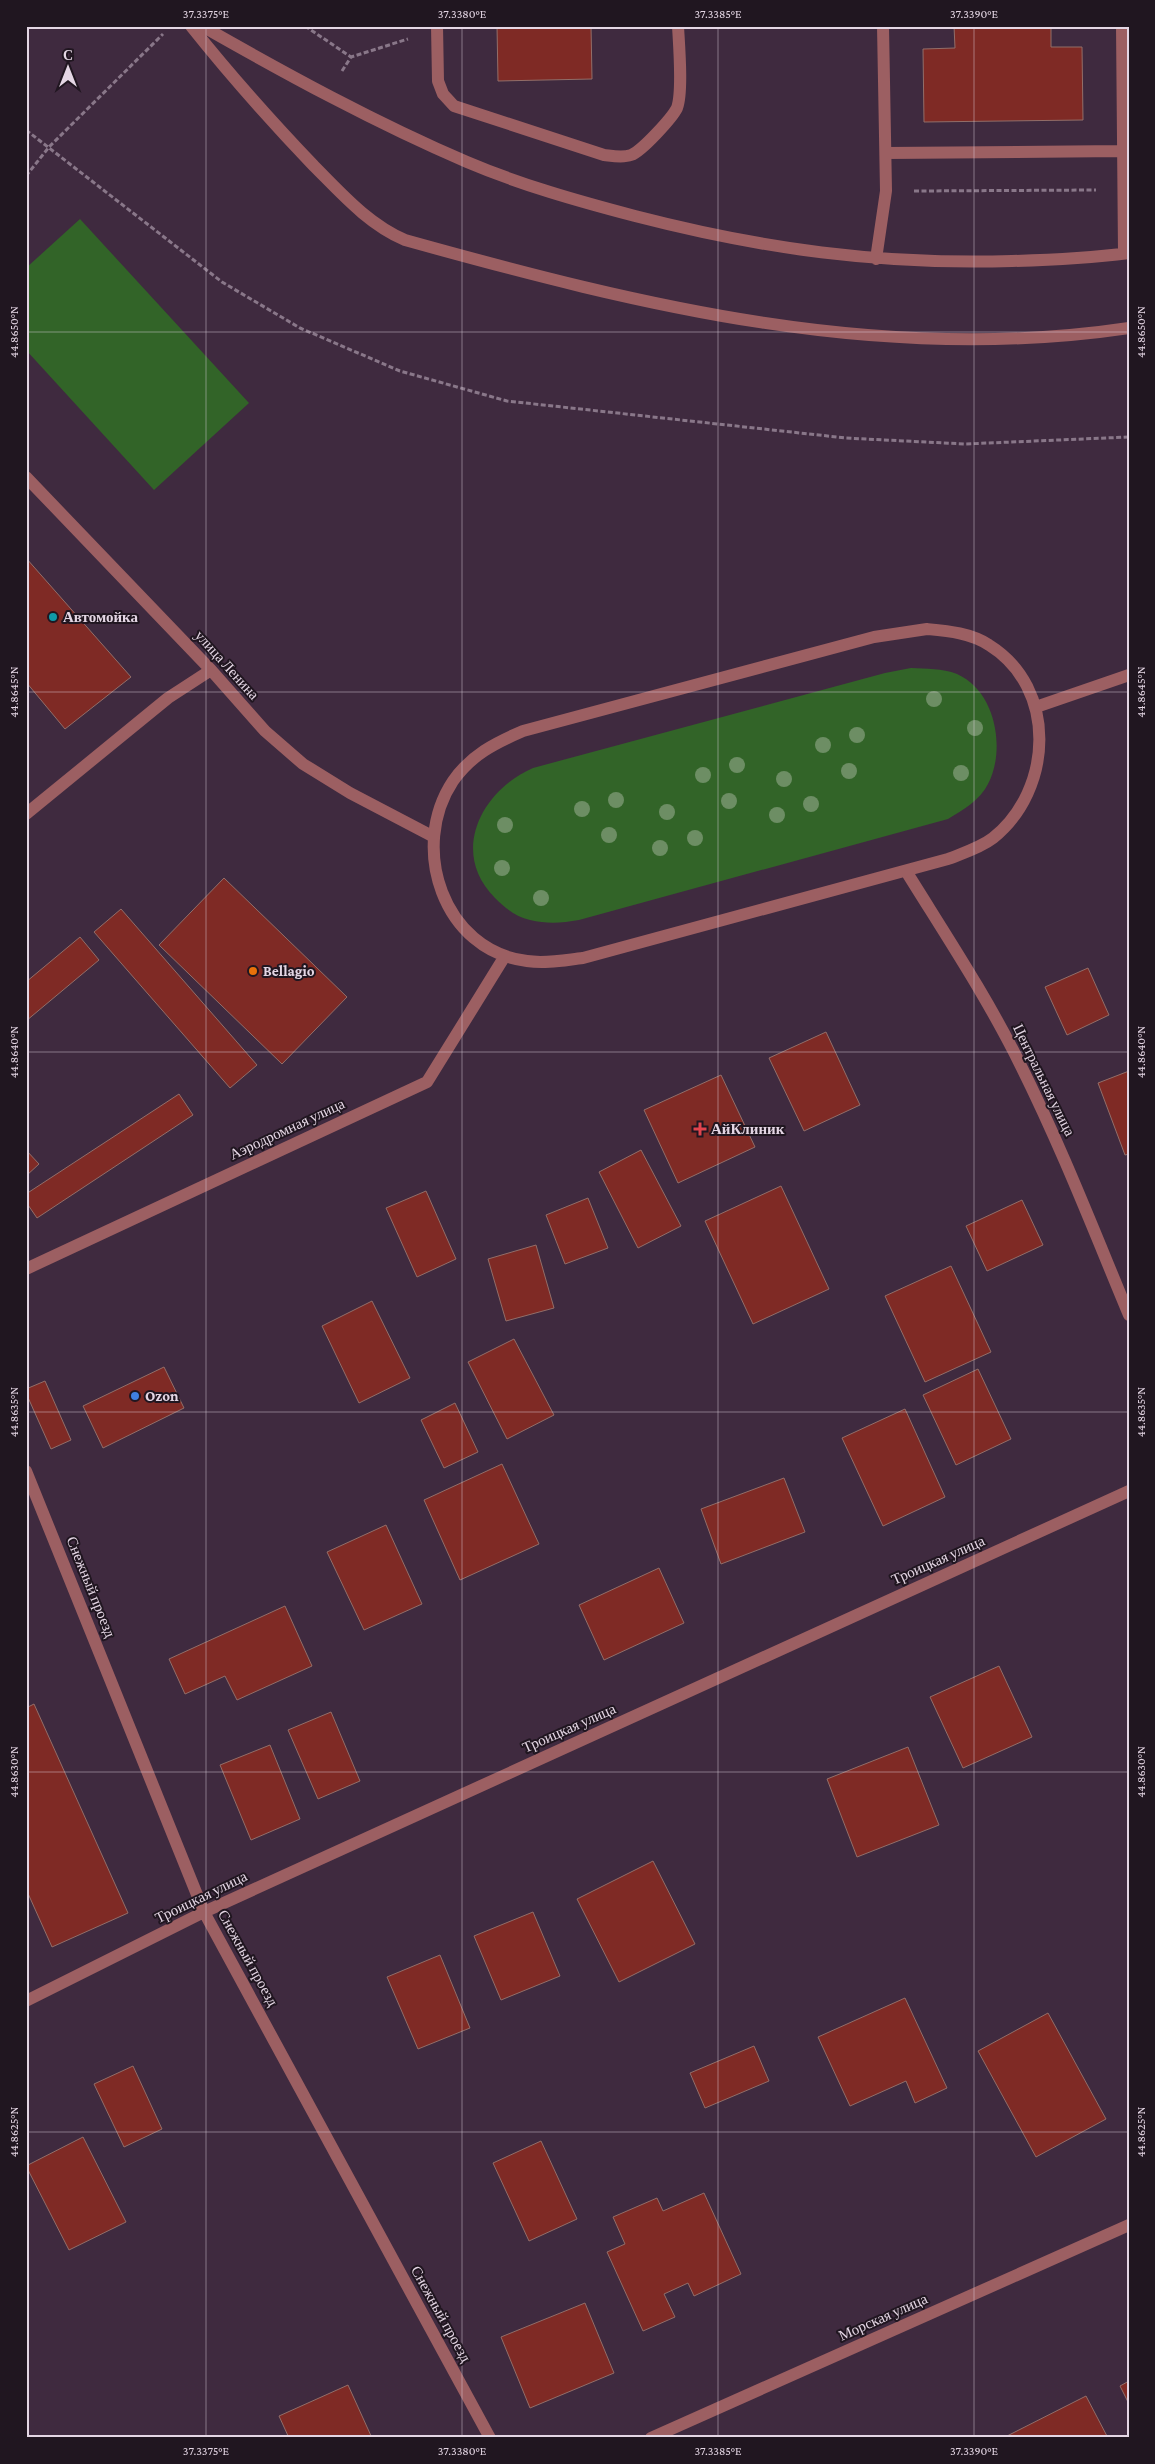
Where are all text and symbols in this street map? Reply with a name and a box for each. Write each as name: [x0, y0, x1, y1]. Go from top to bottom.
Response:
text: 37.3375°E: [183, 7, 230, 21]
text: 37.3380°E: [438, 7, 487, 21]
text: 37.3385°E: [694, 7, 742, 21]
text: 37.3390°E: [950, 7, 999, 21]
north arrow: [42, 42, 92, 92]
text: С: [63, 47, 73, 63]
text: 44.8650°N: [7, 306, 21, 358]
text: 44.8650°N: [1134, 306, 1148, 358]
place label: Автомойка: [63, 609, 139, 625]
marker: Автомойка: [47, 611, 59, 623]
street label: улица Ленина: [192, 627, 262, 703]
text: 44.8645°N: [7, 666, 21, 718]
text: 44.8645°N: [1134, 666, 1148, 718]
place label: Bellagio: [263, 963, 315, 979]
marker: Bellagio: [247, 965, 259, 977]
street label: Центральная улица: [1010, 1022, 1078, 1139]
text: 44.8640°N: [7, 1026, 21, 1078]
text: 44.8640°N: [1134, 1026, 1148, 1078]
street label: Аэродромная улица: [227, 1095, 347, 1163]
place label: АйКлиник: [711, 1121, 785, 1137]
marker: АйКлиник: [693, 1122, 707, 1136]
text: 44.8635°N: [7, 1387, 21, 1437]
text: 44.8635°N: [1134, 1387, 1148, 1437]
place label: Ozon: [145, 1388, 179, 1404]
marker: Ozon: [129, 1390, 141, 1402]
street label: Троицкая улица: [889, 1532, 987, 1588]
street label: Снежный проезд: [63, 1534, 119, 1640]
street label: Троицкая улица: [520, 1700, 618, 1756]
text: 44.8630°N: [7, 1746, 21, 1798]
text: 44.8630°N: [1134, 1746, 1148, 1798]
street label: Троицкая улица: [152, 1868, 250, 1926]
street label: Снежный проезд: [215, 1907, 281, 2009]
text: 44.8625°N: [7, 2107, 21, 2157]
text: 44.8625°N: [1134, 2107, 1148, 2157]
street label: Снежный проезд: [408, 2263, 474, 2365]
street label: Морская улица: [836, 2290, 930, 2344]
text: 37.3375°E: [183, 2444, 230, 2458]
text: 37.3380°E: [438, 2444, 487, 2458]
text: 37.3385°E: [694, 2444, 742, 2458]
text: 37.3390°E: [950, 2444, 999, 2458]

